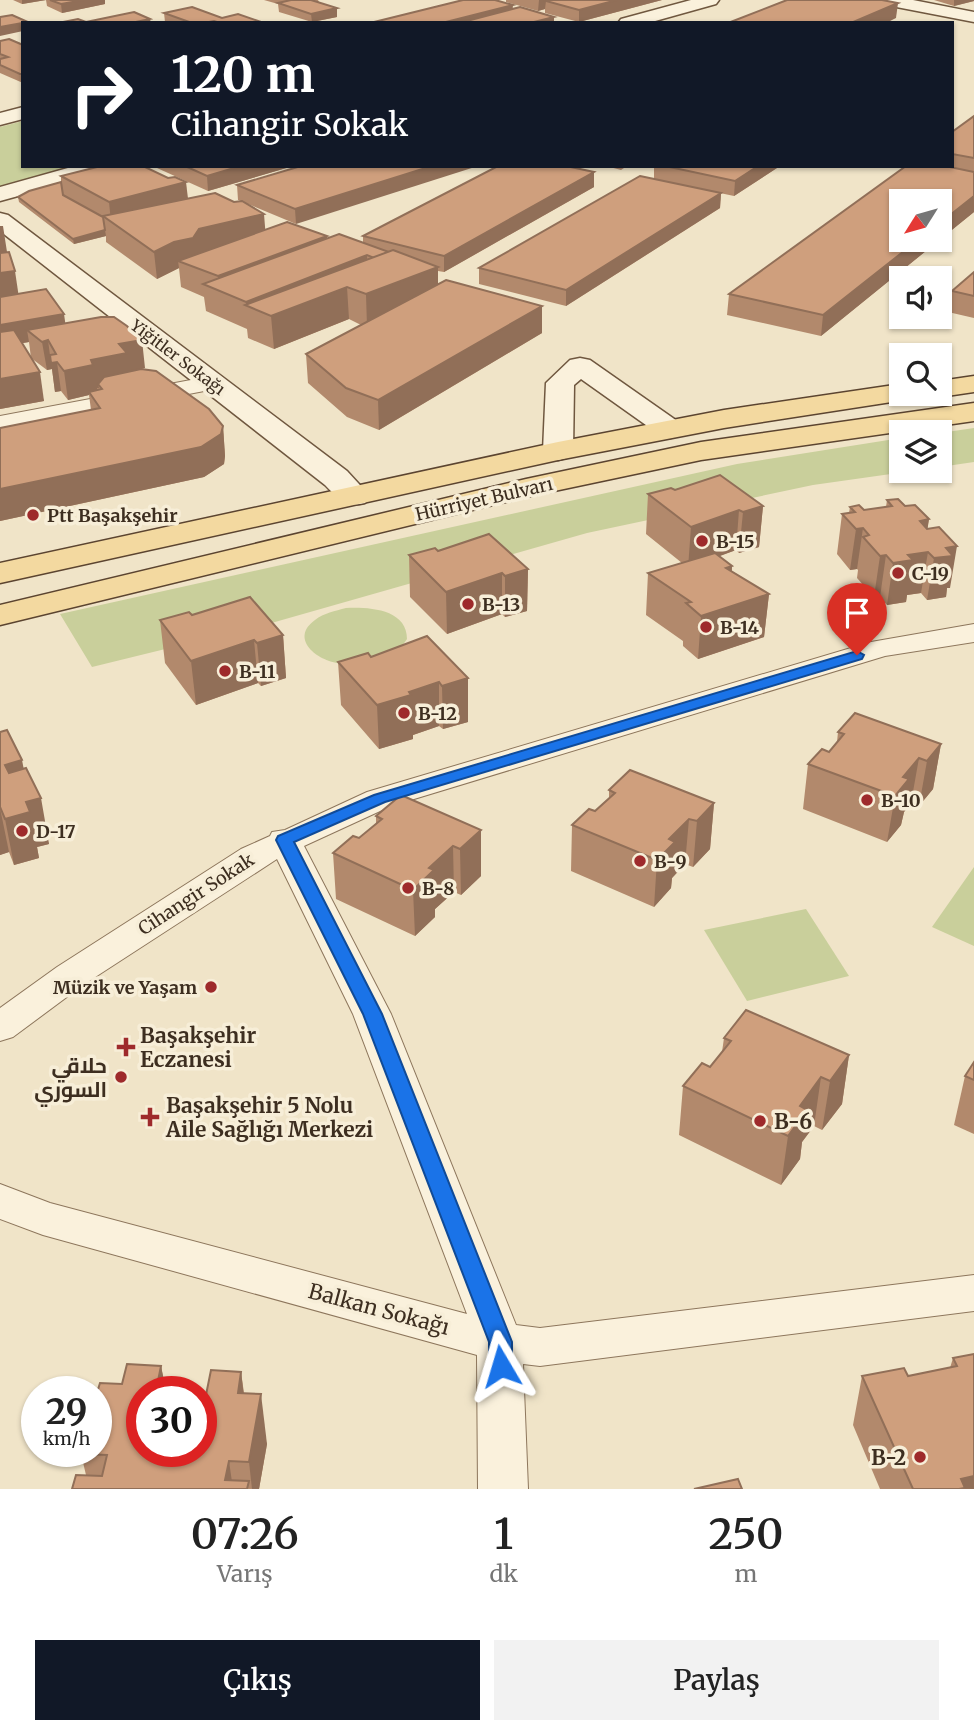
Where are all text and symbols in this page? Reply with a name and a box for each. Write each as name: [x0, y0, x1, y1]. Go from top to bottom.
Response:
text: 120 m: [171, 44, 315, 105]
icon: right: [56, 49, 147, 140]
text: Cihangir Sokak: [171, 105, 408, 145]
north arrow: [889, 189, 952, 252]
map controls: [889, 189, 952, 483]
button: sound: [889, 266, 952, 329]
street label: Yiğitler Sokağı: [126, 314, 229, 399]
button: search: [889, 343, 952, 406]
button: layers: [889, 420, 952, 483]
street label: Hürriyet Bulvarı: [413, 472, 555, 526]
place label: Ptt Başakşehir: [47, 504, 178, 527]
marker: Ptt Başakşehir: [25, 507, 41, 523]
place label: B-15: [716, 530, 755, 553]
marker: B-15: [694, 533, 710, 549]
place label: C-19: [912, 562, 949, 585]
marker: C-19: [890, 565, 906, 581]
pin: [827, 583, 887, 655]
place label: B-13: [482, 593, 520, 616]
icon: arrive: [838, 594, 876, 632]
marker: B-13: [460, 596, 476, 612]
place label: B-14: [720, 616, 760, 639]
marker: B-14: [698, 619, 714, 635]
place label: B-11: [239, 660, 275, 683]
marker: B-11: [217, 663, 233, 679]
place label: B-12: [418, 702, 457, 725]
marker: B-12: [396, 705, 412, 721]
place label: B-10: [881, 789, 921, 812]
marker: B-10: [859, 792, 875, 808]
place label: D-17: [36, 820, 76, 843]
marker: D-17: [14, 823, 30, 839]
street label: Cihangir Sokak: [134, 848, 259, 940]
place label: B-9: [654, 850, 687, 873]
marker: B-9: [632, 853, 648, 869]
place label: B-8: [422, 877, 454, 900]
marker: B-8: [400, 880, 416, 896]
place label: Müzik ve Yaşam: [53, 976, 197, 999]
marker: Müzik ve Yaşam: [203, 979, 219, 995]
place label: Başakşehir Eczanesi: [140, 1022, 256, 1073]
marker: Başakşehir Eczanesi: [118, 1039, 134, 1055]
place label: حلاقي السوري: [34, 1052, 107, 1107]
marker: حلاقي السوري: [113, 1069, 129, 1085]
place label: Başakşehir 5 Nolu Aile Sağlığı Merkezi: [165, 1092, 373, 1143]
marker: Başakşehir 5 Nolu Aile Sağlığı Merkezi: [140, 1107, 160, 1127]
place label: B-6: [774, 1108, 812, 1135]
marker: B-6: [752, 1113, 768, 1129]
street label: Balkan Sokağı: [305, 1277, 453, 1341]
position arrow: [464, 1329, 538, 1403]
speed limit sign: 30: [126, 1376, 217, 1467]
text: 29: [46, 1390, 87, 1434]
text: km/h: [43, 1427, 90, 1450]
place label: B-2: [871, 1444, 906, 1471]
marker: B-2: [912, 1449, 928, 1465]
text: 07:26: [191, 1508, 299, 1560]
text: 1: [494, 1508, 513, 1560]
text: 250: [709, 1508, 783, 1560]
text: Varış: [217, 1559, 273, 1588]
text: dk: [490, 1559, 518, 1588]
text: m: [735, 1559, 757, 1588]
button: Çıkış: [35, 1640, 480, 1720]
button: Paylaş: [494, 1640, 939, 1720]

